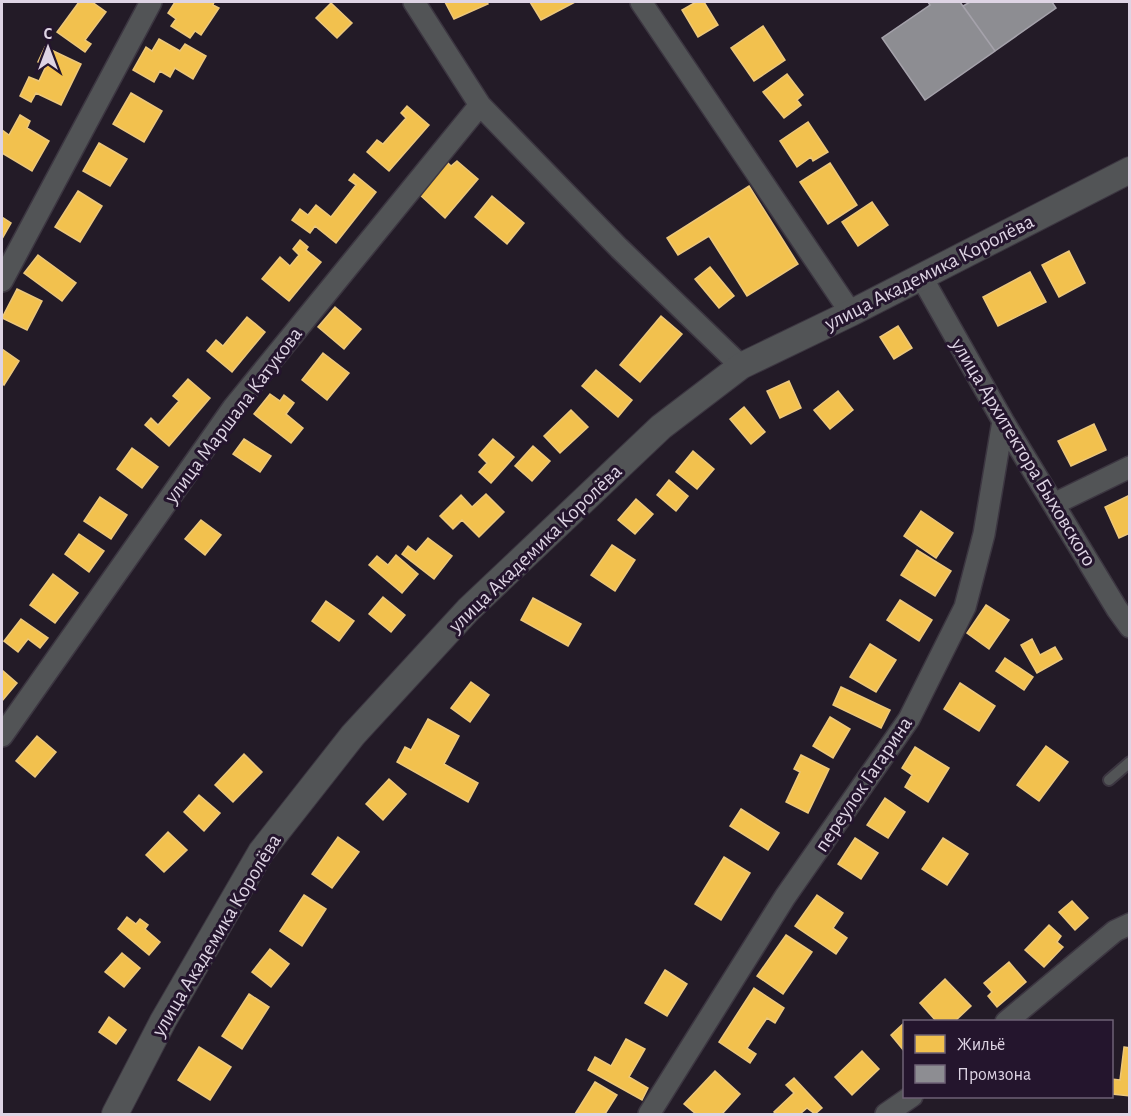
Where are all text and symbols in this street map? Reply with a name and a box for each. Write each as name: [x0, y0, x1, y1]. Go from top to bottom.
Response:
north arrow: [18, 18, 78, 78]
text: С: [44, 26, 53, 42]
street label: улица Академика Королёва: [820, 210, 1038, 335]
street label: улица Маршала Катукова: [160, 323, 307, 508]
street label: улица Архитектора Быховского: [947, 334, 1100, 570]
street label: улица Академика Королёва: [444, 460, 626, 637]
street label: переулок Гагарина: [811, 713, 917, 856]
street label: улица Академика Королёва: [147, 830, 285, 1041]
legend: [903, 1020, 1113, 1098]
text: Жильё: [957, 1036, 1005, 1054]
text: Промзона: [957, 1066, 1031, 1084]

